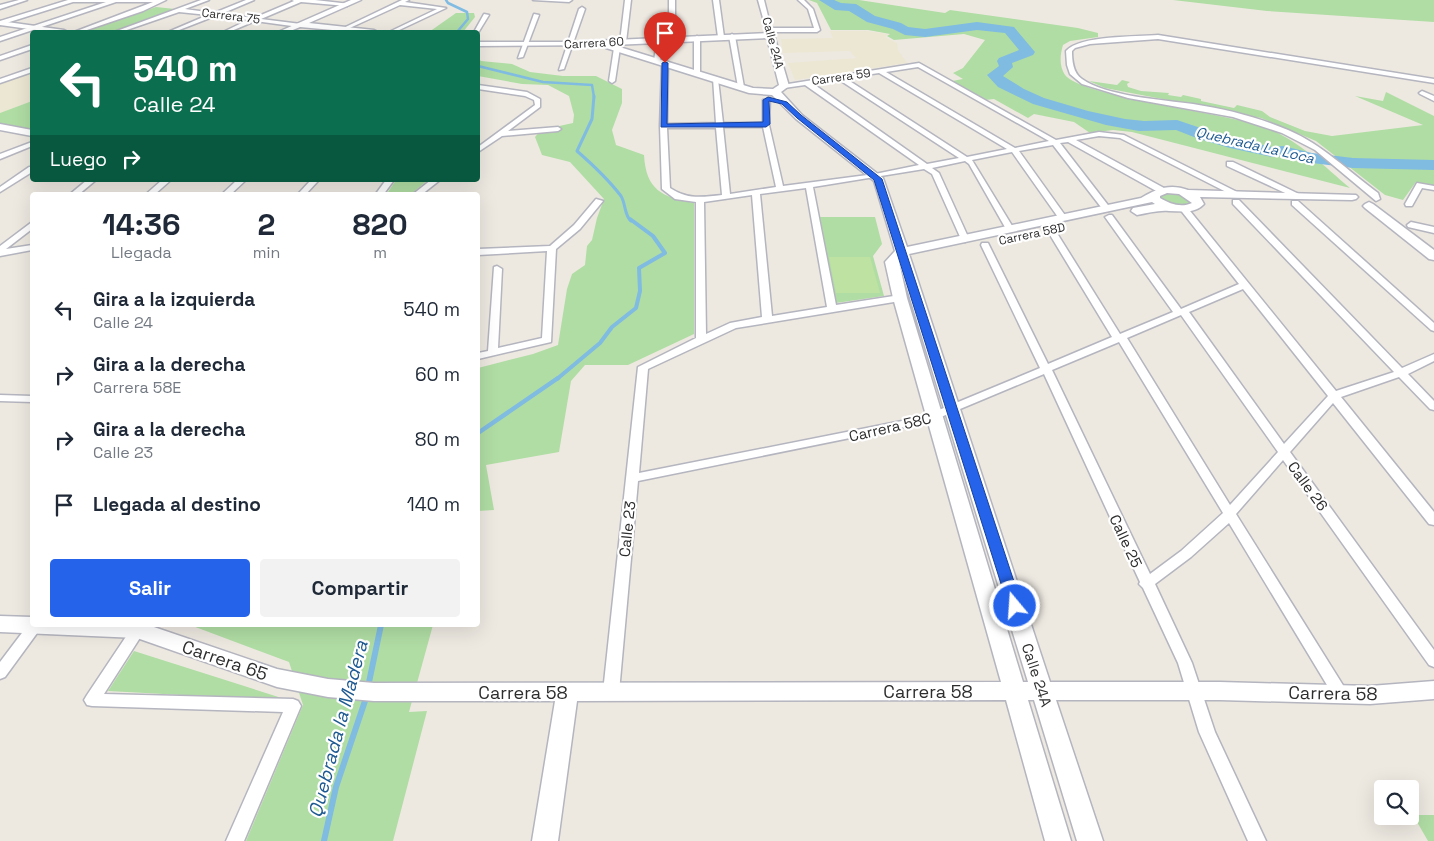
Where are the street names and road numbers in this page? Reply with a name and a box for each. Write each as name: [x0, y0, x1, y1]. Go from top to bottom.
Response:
street label: Carrera 75: [201, 4, 261, 28]
street label: Calle 24A: [758, 16, 788, 71]
street label: Carrera 60: [564, 33, 624, 53]
street label: Carrera 59: [810, 65, 872, 89]
street label: Carrera 58D: [997, 219, 1067, 249]
street label: Carrera 58C: [847, 408, 933, 446]
street label: Calle 26: [1284, 458, 1332, 514]
street label: Calle 23: [615, 500, 639, 558]
street label: Calle 25: [1105, 511, 1147, 571]
street label: Carrera 65: [179, 635, 271, 685]
street label: Calle 24A: [1018, 641, 1056, 710]
street label: Carrera 58: [883, 680, 973, 703]
street label: Carrera 58: [478, 681, 568, 704]
street label: Carrera 58: [1288, 681, 1378, 705]

